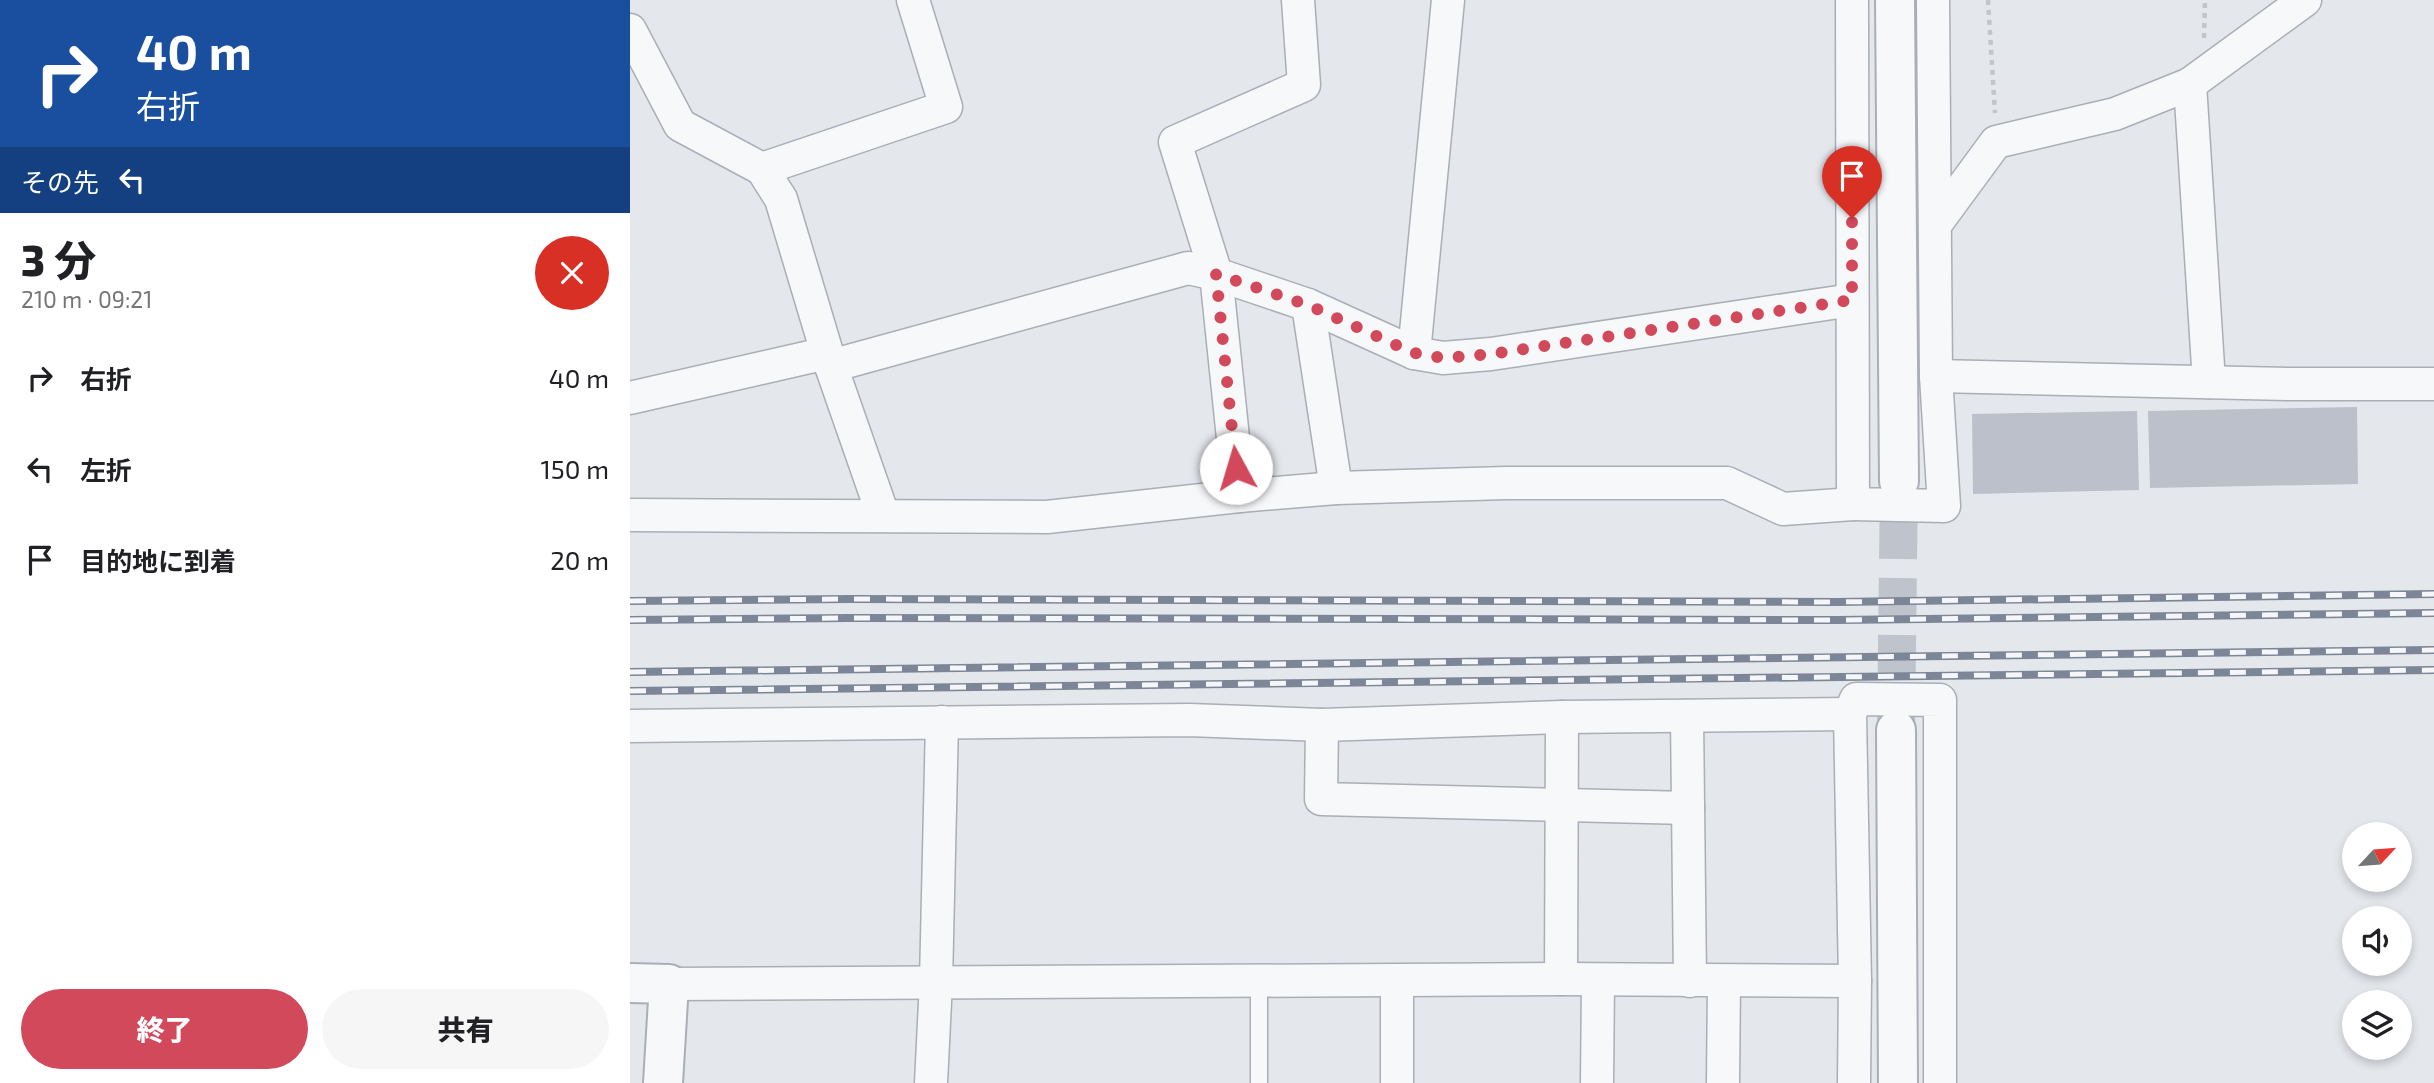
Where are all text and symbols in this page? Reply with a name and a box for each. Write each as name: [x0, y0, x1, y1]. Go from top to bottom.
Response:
text: 40 m: [136, 21, 252, 80]
icon: right: [21, 28, 112, 119]
text: 右折: [136, 86, 200, 124]
pin: [1822, 146, 1882, 218]
icon: arrive: [1833, 157, 1871, 195]
icon: left: [113, 161, 151, 199]
text: その先: [21, 166, 99, 197]
text: 3 分: [21, 234, 96, 284]
button: close: [535, 236, 609, 310]
text: 210 m · 09:21: [21, 285, 152, 313]
icon: right: [21, 359, 59, 397]
text: 40 m: [549, 362, 609, 393]
text: 右折: [80, 363, 132, 394]
position arrow: [1199, 431, 1273, 505]
icon: left: [21, 450, 59, 488]
text: 150 m: [540, 453, 609, 484]
text: 左折: [80, 454, 132, 485]
icon: arrive: [21, 541, 59, 579]
text: 20 m: [550, 544, 609, 575]
text: 目的地に到着: [80, 545, 236, 576]
north arrow: [2342, 822, 2412, 892]
map controls: [2342, 822, 2412, 1060]
button: sound: [2342, 906, 2412, 976]
button: 終了: [21, 989, 308, 1069]
button: 共有: [322, 989, 609, 1069]
button: layers: [2342, 990, 2412, 1060]

